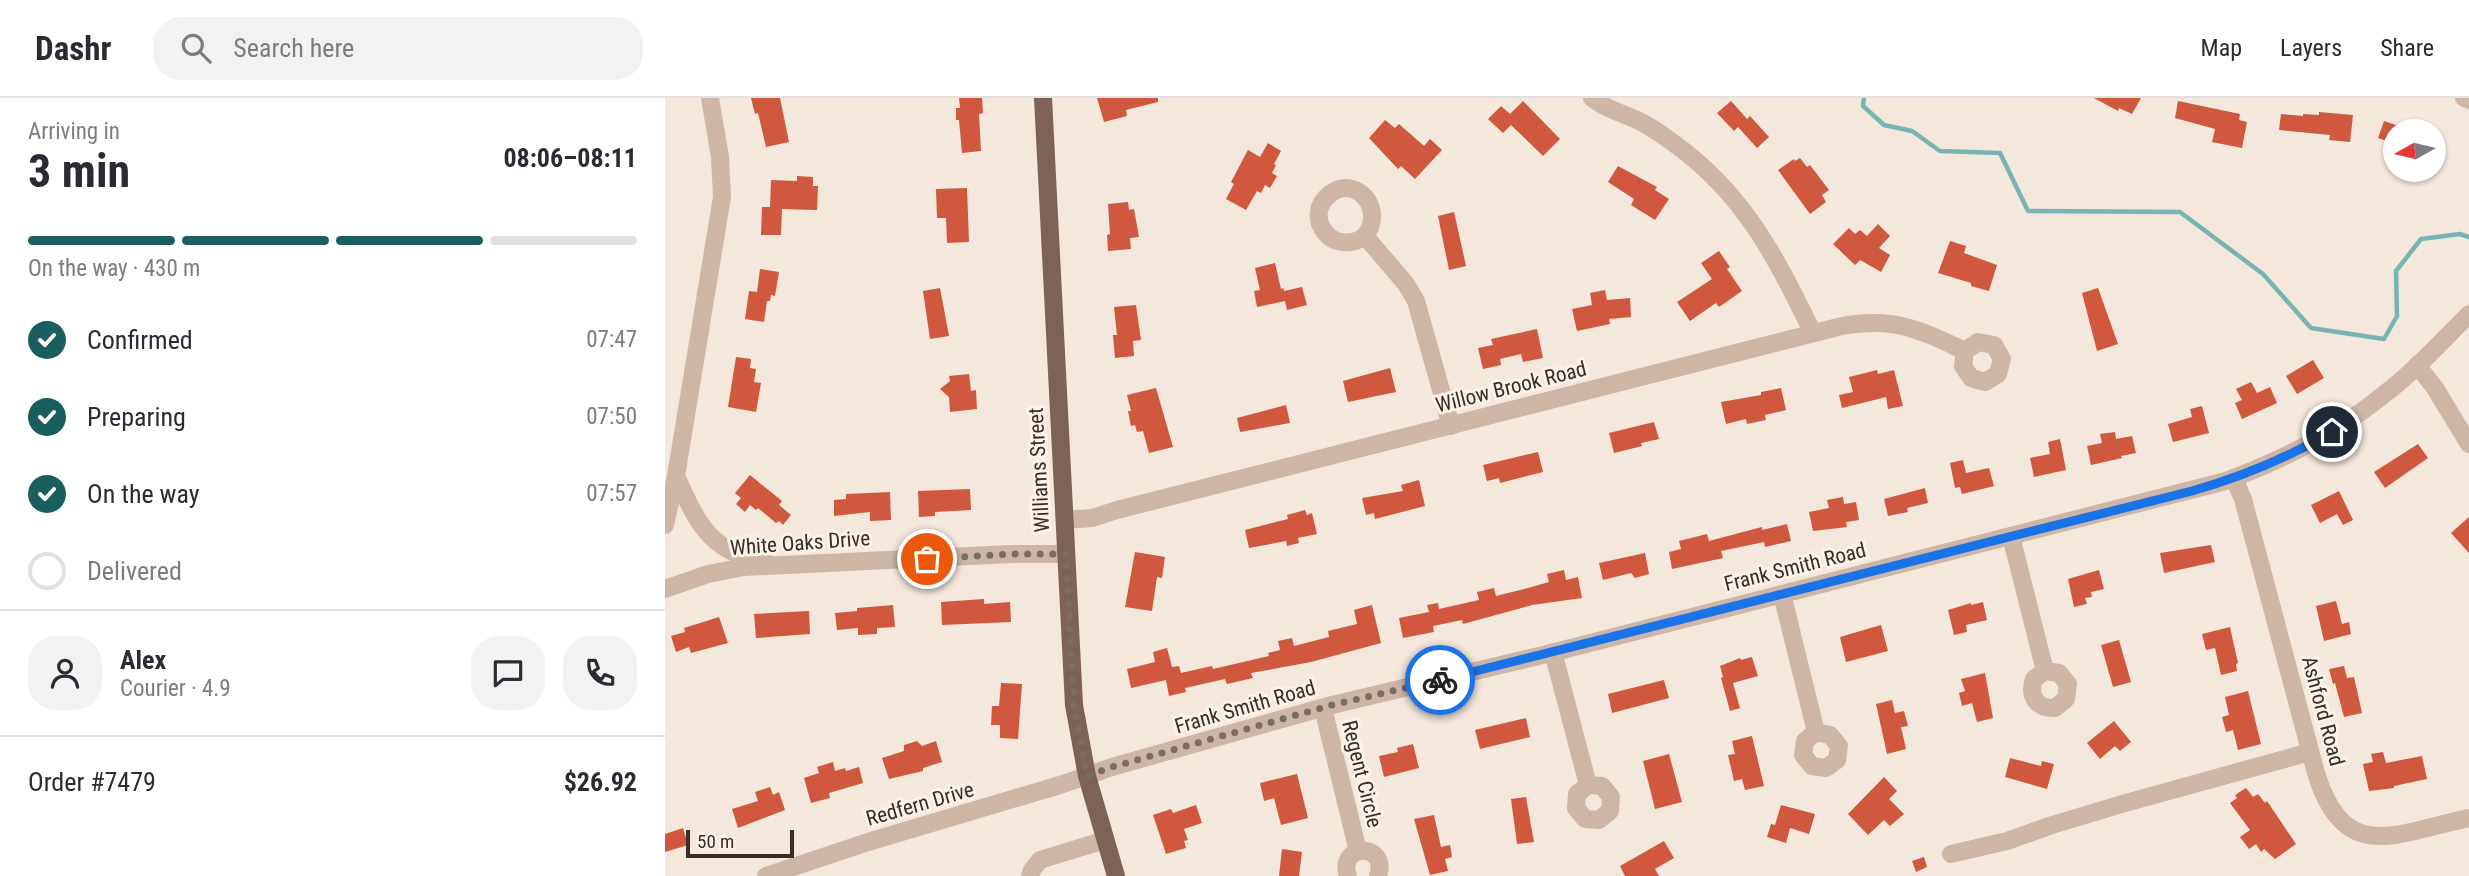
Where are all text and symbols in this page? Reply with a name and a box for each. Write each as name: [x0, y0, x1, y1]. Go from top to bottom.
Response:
search box: [153, 17, 643, 80]
text: Dashr: [35, 29, 111, 68]
icon: search: [177, 29, 215, 67]
text: Search here: [233, 33, 354, 63]
text: Map: [2201, 34, 2242, 62]
text: Layers: [2280, 34, 2342, 62]
text: Share: [2380, 34, 2434, 62]
text: Arriving in: [28, 118, 120, 145]
north arrow: [2383, 119, 2447, 182]
map controls: [2383, 119, 2446, 182]
text: 08:06–08:11: [503, 143, 637, 173]
text: 3 min: [28, 144, 130, 198]
text: On the way · 430 m: [28, 255, 200, 282]
icon: check: [28, 321, 66, 359]
text: Confirmed: [87, 325, 193, 355]
text: 07:47: [586, 326, 637, 353]
street label: Willow Brook Road: [1433, 357, 1589, 417]
icon: check: [28, 398, 66, 436]
text: Preparing: [87, 402, 186, 432]
pin: [2302, 402, 2362, 462]
text: 07:50: [586, 403, 637, 430]
street label: Williams Street: [1024, 407, 1054, 533]
icon: home: [2313, 413, 2351, 451]
icon: check: [28, 475, 66, 513]
text: On the way: [87, 479, 200, 509]
text: 07:57: [586, 480, 637, 507]
street label: White Oaks Drive: [729, 526, 871, 560]
pin: [897, 529, 957, 589]
street label: Frank Smith Road: [1722, 538, 1868, 596]
icon: bag: [908, 540, 946, 578]
text: Delivered: [87, 556, 182, 586]
button: person: [28, 636, 102, 710]
button: chat: [471, 636, 545, 710]
button: phone: [563, 636, 637, 710]
text: Alex: [120, 645, 166, 675]
courier: [1405, 645, 1475, 715]
street label: Ashford Road: [2297, 654, 2349, 768]
icon: bike: [1421, 661, 1459, 699]
text: Courier · 4.9: [120, 675, 231, 702]
street label: Frank Smith Road: [1172, 675, 1318, 739]
street label: Regent Circle: [1337, 718, 1387, 830]
text: Order #7479: [28, 767, 156, 797]
text: $26.92: [564, 767, 637, 797]
street label: Redfern Drive: [863, 777, 977, 831]
scale bar: [686, 827, 795, 859]
text: 50 m: [697, 830, 734, 853]

